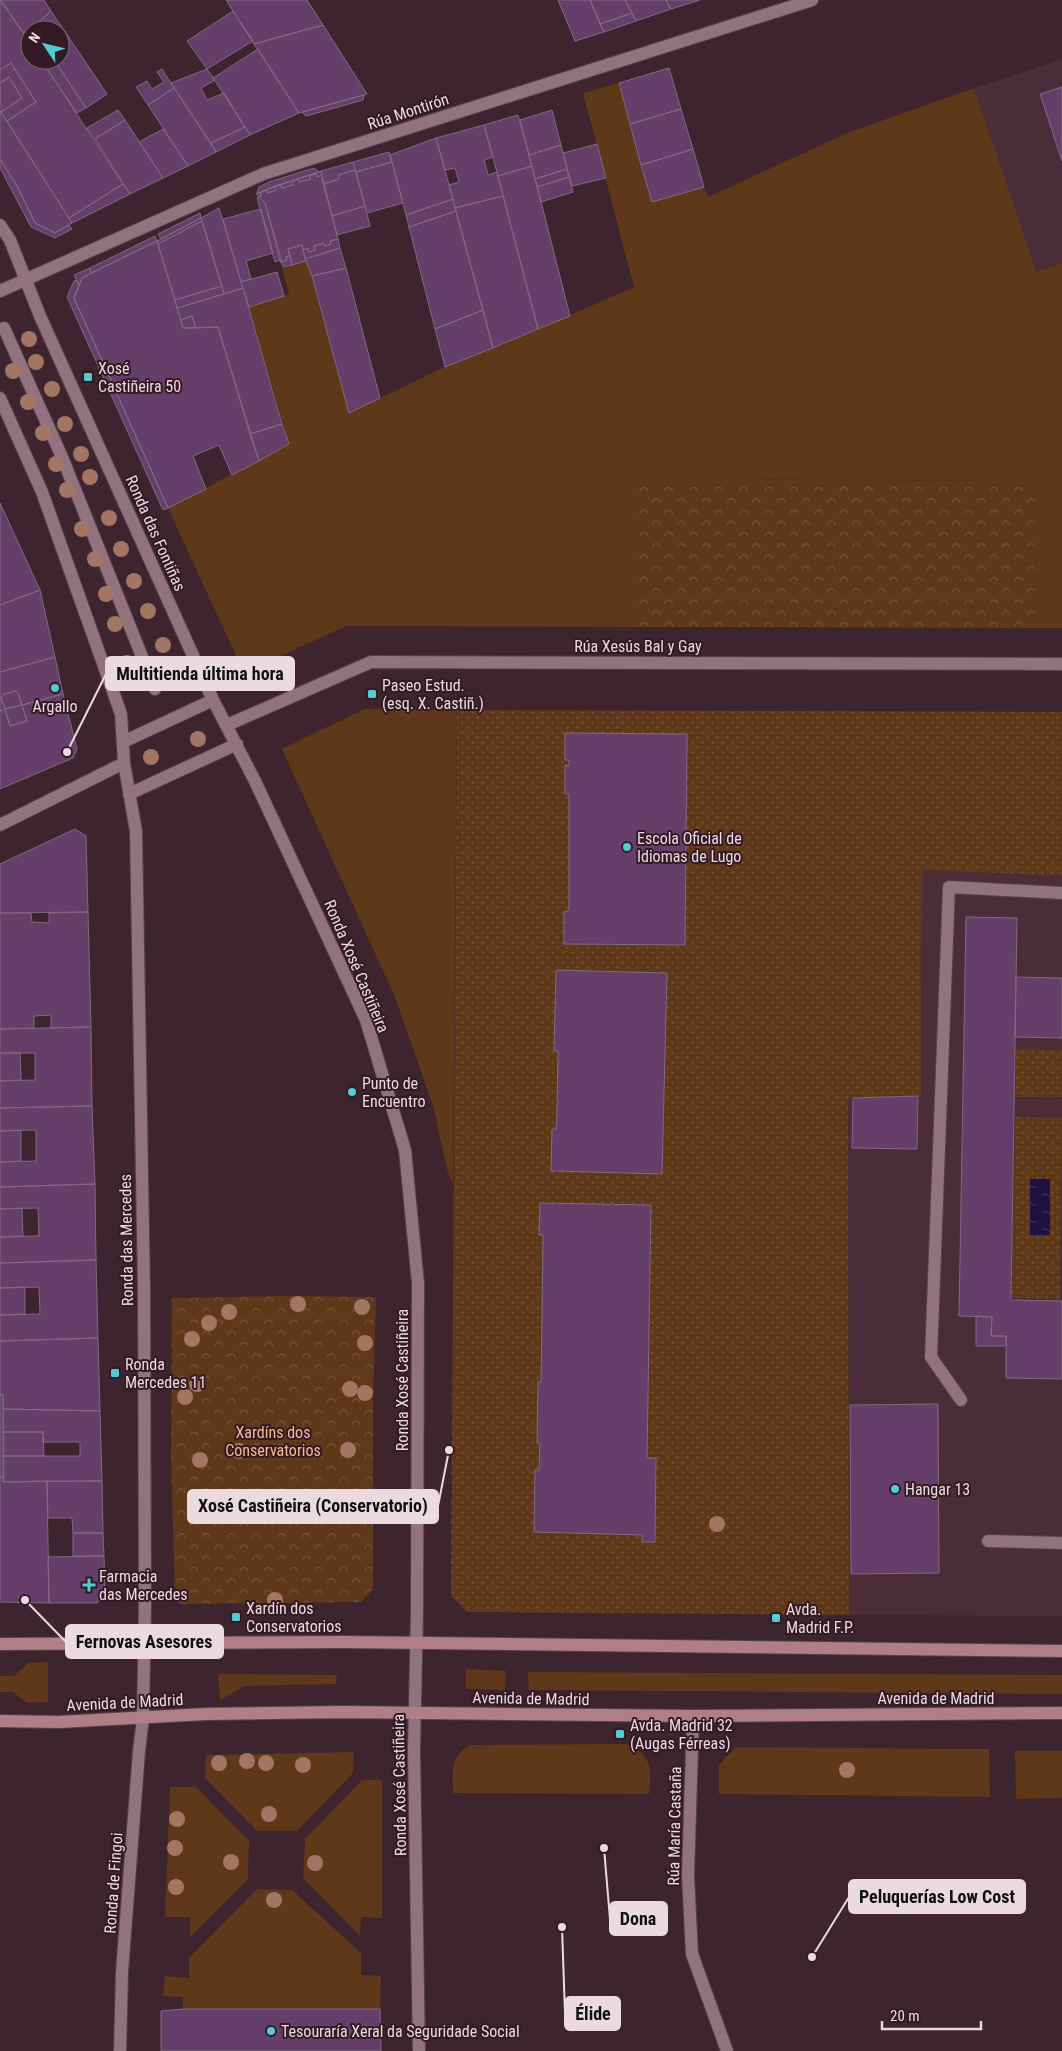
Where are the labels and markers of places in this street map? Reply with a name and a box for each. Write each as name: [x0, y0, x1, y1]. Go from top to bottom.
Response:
place label: Xosé Castiñeira 50: [98, 359, 181, 396]
marker: Xosé Castiñeira 50: [82, 371, 94, 383]
callout: Multitienda última hora: [106, 657, 294, 690]
place label: Paseo Estud. (esq. X. Castiñ.): [382, 676, 484, 713]
marker: Argallo: [49, 682, 61, 694]
marker: Paseo Estud. (esq. X. Castiñ.): [366, 688, 378, 700]
place label: Argallo: [33, 697, 77, 716]
place label: Escola Oficial de Idiomas de Lugo: [637, 829, 742, 866]
marker: Escola Oficial de Idiomas de Lugo: [621, 841, 633, 853]
place label: Punto de Encuentro: [362, 1074, 426, 1111]
marker: Punto de Encuentro: [346, 1086, 358, 1098]
place label: Ronda Mercedes 11: [125, 1355, 206, 1392]
marker: Ronda Mercedes 11: [109, 1367, 121, 1379]
place label: Hangar 13: [905, 1480, 970, 1499]
marker: Hangar 13: [889, 1483, 901, 1495]
callout: Xosé Castiñeira (Conservatorio): [188, 1490, 438, 1523]
place label: Farmacia das Mercedes: [99, 1567, 188, 1604]
marker: Farmacia das Mercedes: [83, 1579, 95, 1591]
place label: Xardín dos Conservatorios: [246, 1599, 342, 1636]
place label: Avda. Madrid F.P.: [786, 1600, 854, 1637]
marker: Xardín dos Conservatorios: [230, 1611, 242, 1623]
marker: Avda. Madrid F.P.: [770, 1612, 782, 1624]
callout: Fernovas Asesores: [66, 1625, 223, 1658]
place label: Avda. Madrid 32 (Augas Férreas): [630, 1716, 733, 1753]
marker: Avda. Madrid 32 (Augas Férreas): [614, 1728, 626, 1740]
callout: Peluquerías Low Cost: [849, 1880, 1025, 1913]
callout: Dona: [610, 1902, 667, 1935]
callout: Élide: [565, 1997, 620, 2030]
place label: Tesouraría Xeral da Seguridade Social: [281, 2022, 520, 2041]
marker: Tesouraría Xeral da Seguridade Social: [265, 2025, 277, 2037]

